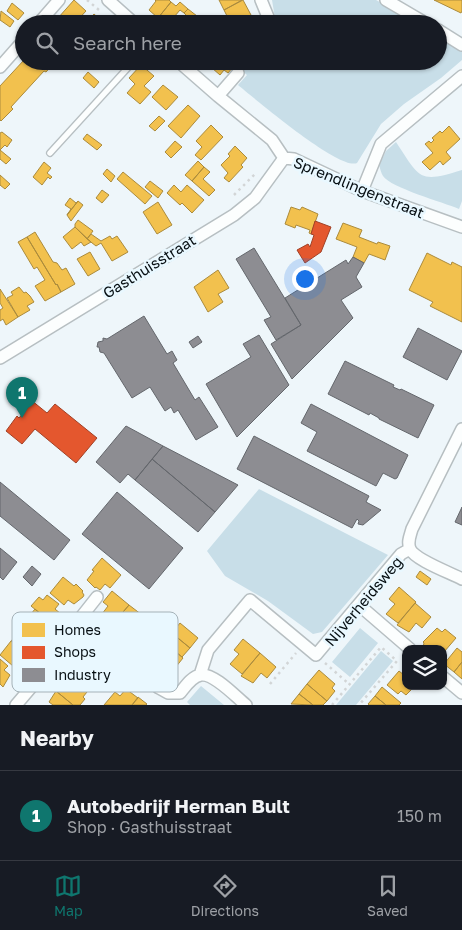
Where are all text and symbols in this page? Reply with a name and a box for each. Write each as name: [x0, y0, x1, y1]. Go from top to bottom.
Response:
search box: [15, 15, 447, 70]
icon: search: [33, 29, 61, 57]
text: Search here: [73, 31, 182, 54]
street label: Sprendlingenstraat: [291, 153, 427, 221]
street label: Gasthuisstraat: [99, 230, 199, 302]
your location: [292, 266, 318, 292]
pin: 1: [6, 377, 38, 418]
street label: Nijverheidsweg: [320, 553, 406, 649]
legend: [12, 612, 178, 692]
text: Homes: [54, 621, 101, 638]
text: Shops: [54, 643, 96, 660]
map controls: [402, 645, 447, 690]
button: layers: [402, 645, 447, 690]
text: Industry: [54, 666, 111, 683]
text: Nearby: [20, 725, 94, 751]
text: Autobedrijf Herman Bult: [67, 794, 290, 817]
text: 1: [32, 806, 40, 826]
text: 150 m: [397, 806, 442, 826]
text: Shop · Gasthuisstraat: [67, 817, 232, 837]
tab: Map: [54, 872, 83, 919]
tab: Directions: [191, 872, 259, 919]
tab: Saved: [367, 872, 408, 919]

